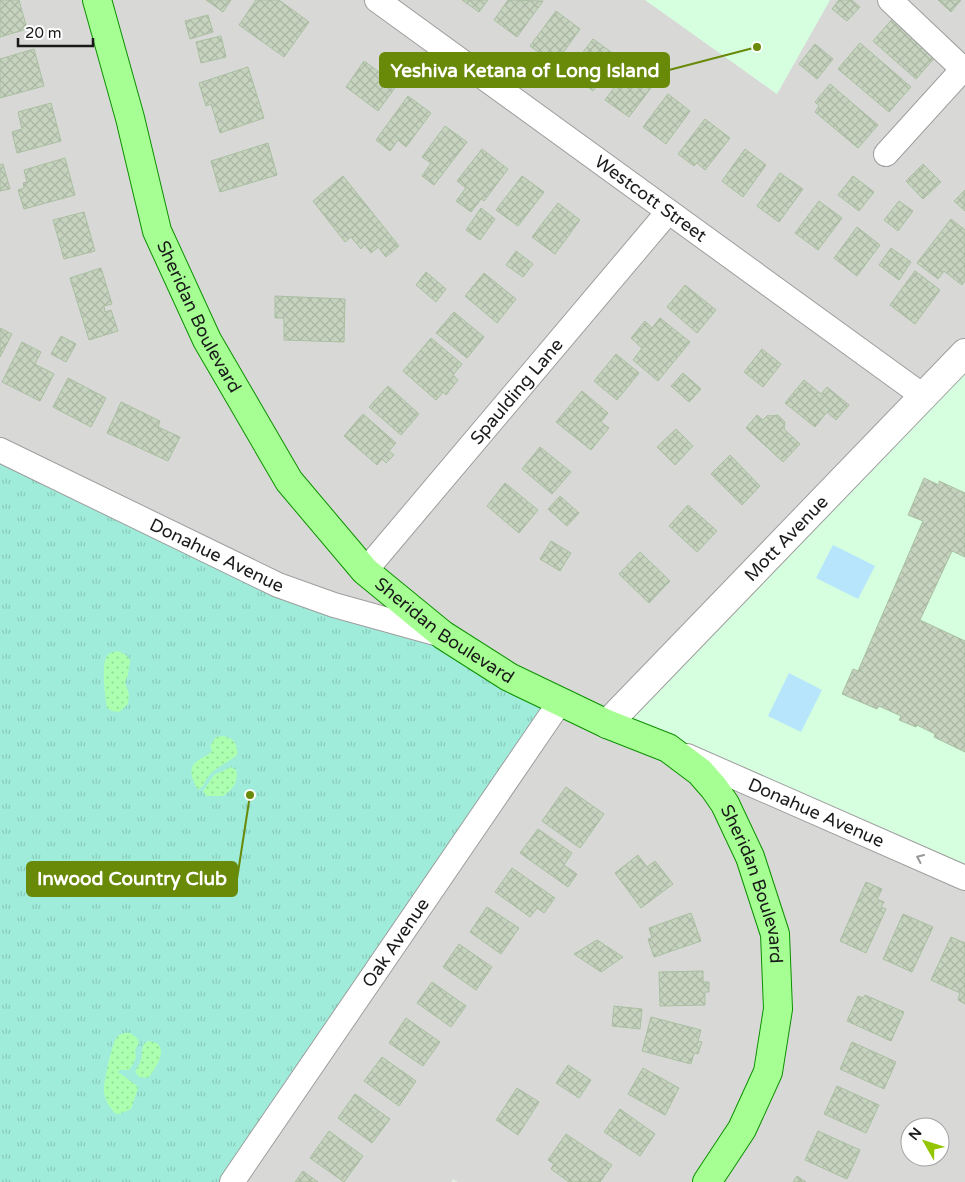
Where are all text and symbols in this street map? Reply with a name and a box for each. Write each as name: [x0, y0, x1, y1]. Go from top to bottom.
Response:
scale bar: [18, 15, 92, 47]
text: 20 m: [25, 24, 62, 42]
callout: Yeshiva Ketana of Long Island: [380, 53, 669, 87]
text: Yeshiva Ketana of Long Island: [390, 60, 660, 83]
street label: Westcott Street: [590, 150, 711, 247]
street label: Sheridan Boulevard: [152, 237, 246, 396]
street label: Spaulding Lane: [465, 334, 568, 449]
street label: Mott Avenue: [740, 491, 833, 586]
street label: Donahue Avenue: [146, 513, 287, 597]
street label: Sheridan Boulevard: [370, 573, 518, 688]
street label: Donahue Avenue: [745, 773, 888, 852]
street label: Sheridan Boulevard: [716, 801, 787, 964]
one-way arrow: [916, 854, 925, 865]
callout: Inwood Country Club: [27, 862, 237, 896]
text: Inwood Country Club: [37, 868, 227, 891]
street label: Oak Avenue: [357, 894, 434, 992]
north arrow: [900, 1117, 950, 1167]
text: N: [905, 1124, 925, 1144]

